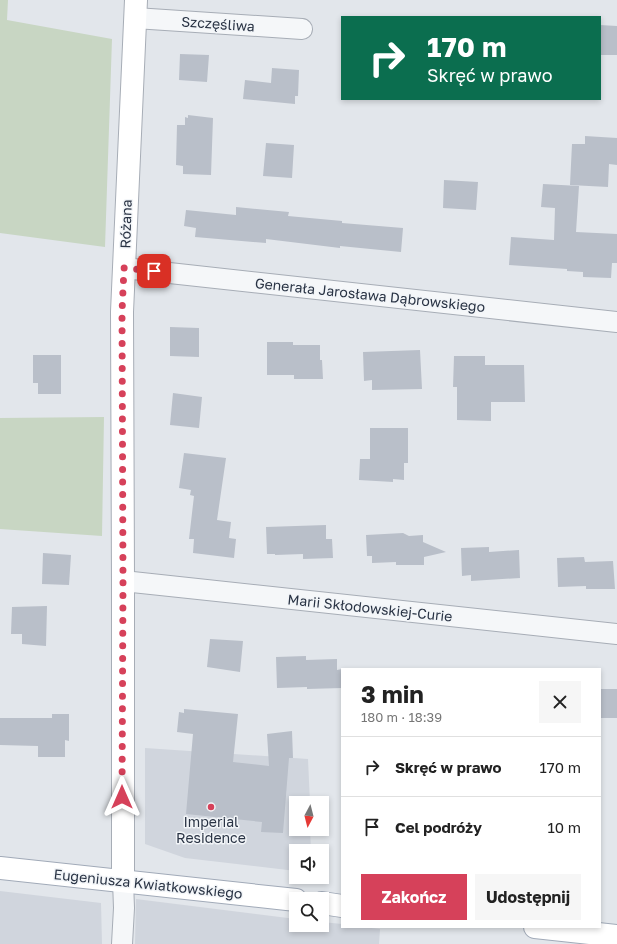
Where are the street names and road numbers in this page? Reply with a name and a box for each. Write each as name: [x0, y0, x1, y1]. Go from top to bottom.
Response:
street label: Szczęśliwa: [181, 12, 255, 35]
street label: Różana: [116, 199, 135, 249]
street label: Generała Jarosława Dąbrowskiego: [254, 274, 486, 315]
street label: Marii Skłodowskiej-Curie: [287, 590, 453, 625]
street label: Eugeniusza Kwiatkowskiego: [53, 865, 243, 902]

